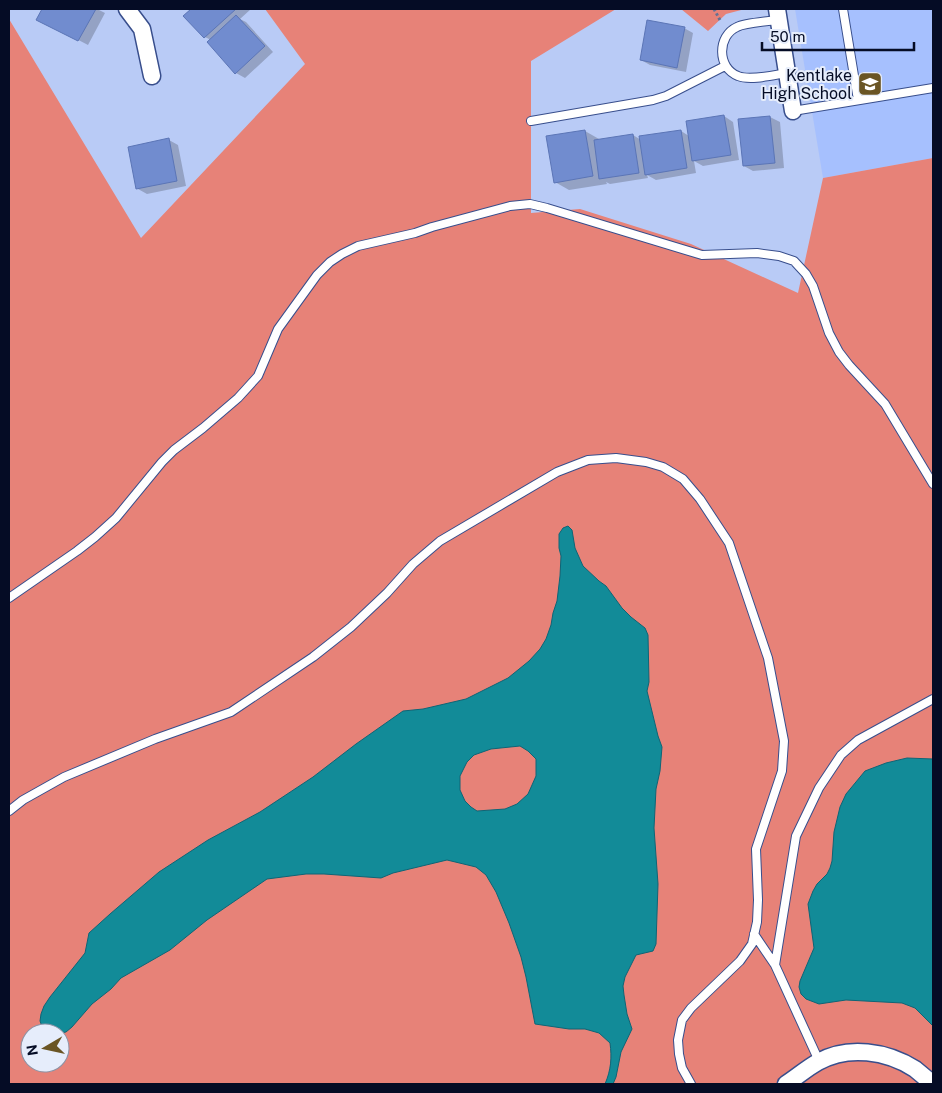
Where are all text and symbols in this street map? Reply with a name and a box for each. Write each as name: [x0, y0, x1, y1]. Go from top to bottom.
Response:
scale bar: [762, 20, 914, 52]
text: 50 m: [770, 28, 805, 45]
place label: Kentlake High School: [761, 66, 852, 103]
school or university icon: Kentlake High School: [857, 71, 883, 97]
north arrow: [20, 1023, 70, 1073]
text: N: [23, 1043, 41, 1057]

